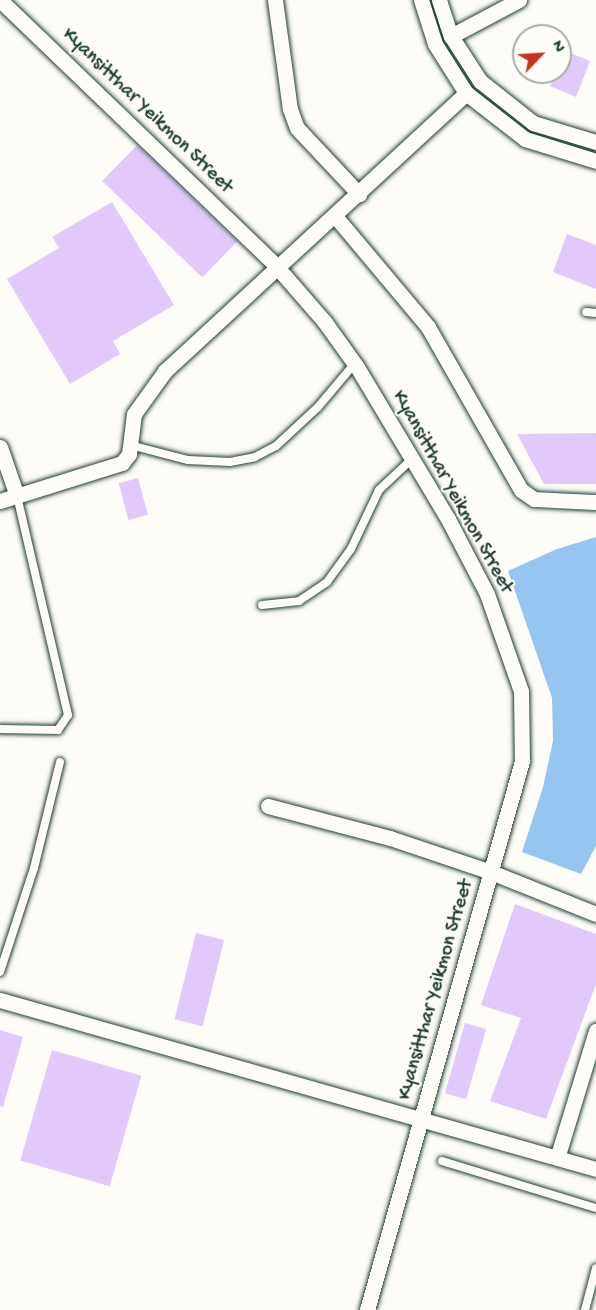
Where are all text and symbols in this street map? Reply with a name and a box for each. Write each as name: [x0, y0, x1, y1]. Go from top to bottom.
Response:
street label: Kyansitthar Yeikmon Street: [57, 23, 237, 199]
north arrow: [512, 24, 572, 84]
text: N: [546, 38, 568, 56]
street label: Kyansitthar Yeikmon Street: [386, 386, 518, 598]
street label: Kyansitthar Yeikmon Street: [393, 877, 479, 1103]

